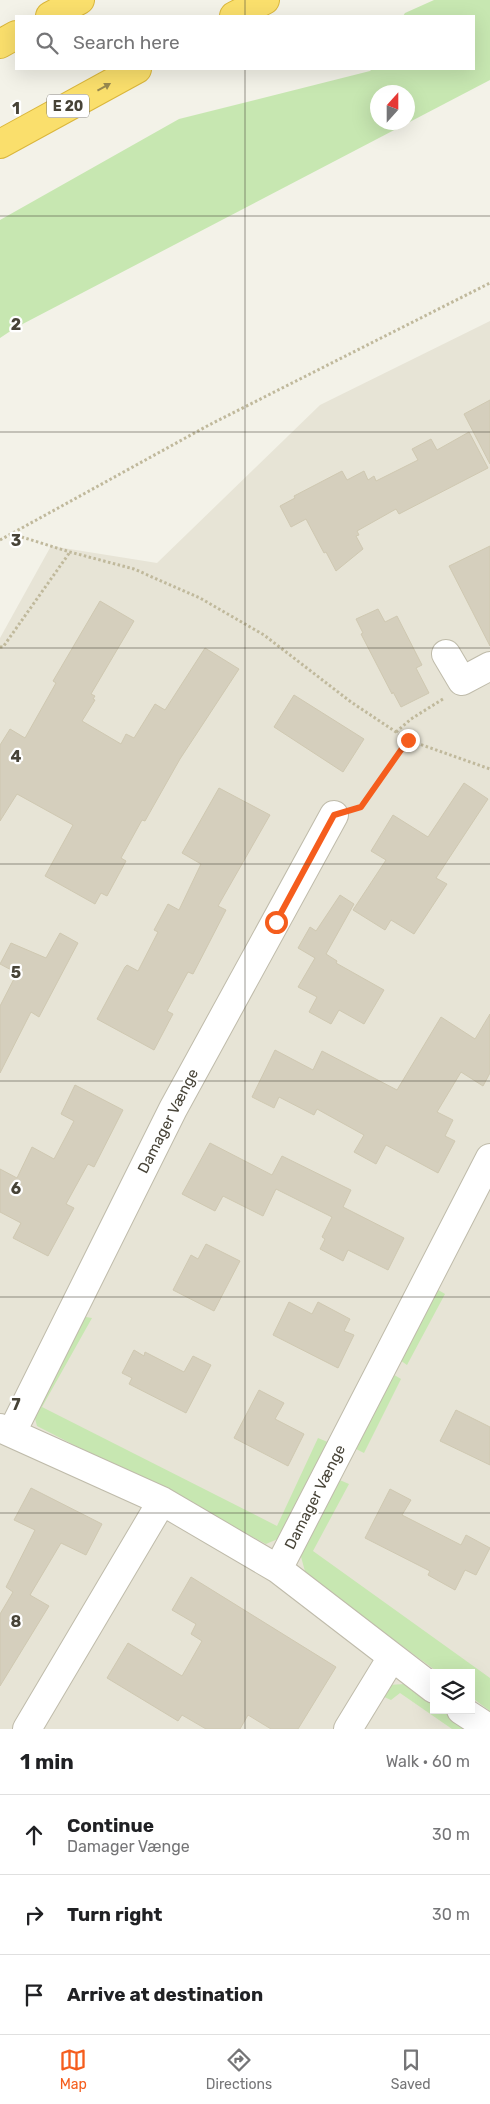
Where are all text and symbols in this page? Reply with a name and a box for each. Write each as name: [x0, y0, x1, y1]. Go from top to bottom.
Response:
search box: [15, 15, 475, 70]
icon: search: [33, 29, 61, 57]
text: Search here: [73, 31, 180, 54]
one-way arrow: [98, 82, 111, 91]
north arrow: [370, 85, 415, 130]
road number: E 20: [47, 94, 89, 118]
text: 1: [12, 99, 20, 118]
text: 2: [11, 315, 21, 334]
text: 3: [11, 531, 21, 550]
route end: [397, 729, 420, 752]
text: 4: [11, 747, 22, 766]
route start: [265, 911, 288, 934]
text: 5: [11, 963, 21, 982]
street label: Damager Vænge: [134, 1066, 202, 1176]
text: 6: [11, 1179, 21, 1198]
text: 7: [11, 1395, 21, 1414]
street label: Damager Vænge: [281, 1442, 349, 1552]
text: 8: [11, 1612, 22, 1631]
map controls: [430, 1669, 475, 1714]
button: layers: [430, 1669, 475, 1714]
text: 1 min: [20, 1749, 74, 1774]
text: Walk · 60 m: [386, 1752, 470, 1771]
text: Continue: [67, 1814, 154, 1837]
icon: ahead: [20, 1821, 48, 1849]
text: 30 m: [432, 1825, 470, 1844]
text: Damager Vænge: [67, 1837, 190, 1856]
icon: right: [20, 1901, 48, 1929]
text: Turn right: [67, 1903, 162, 1926]
text: 30 m: [432, 1905, 470, 1924]
icon: arrive: [20, 1981, 48, 2009]
text: Arrive at destination: [67, 1983, 263, 2006]
tab: Map: [59, 2046, 87, 2093]
tab: Directions: [206, 2046, 272, 2093]
tab: Saved: [391, 2046, 431, 2093]

